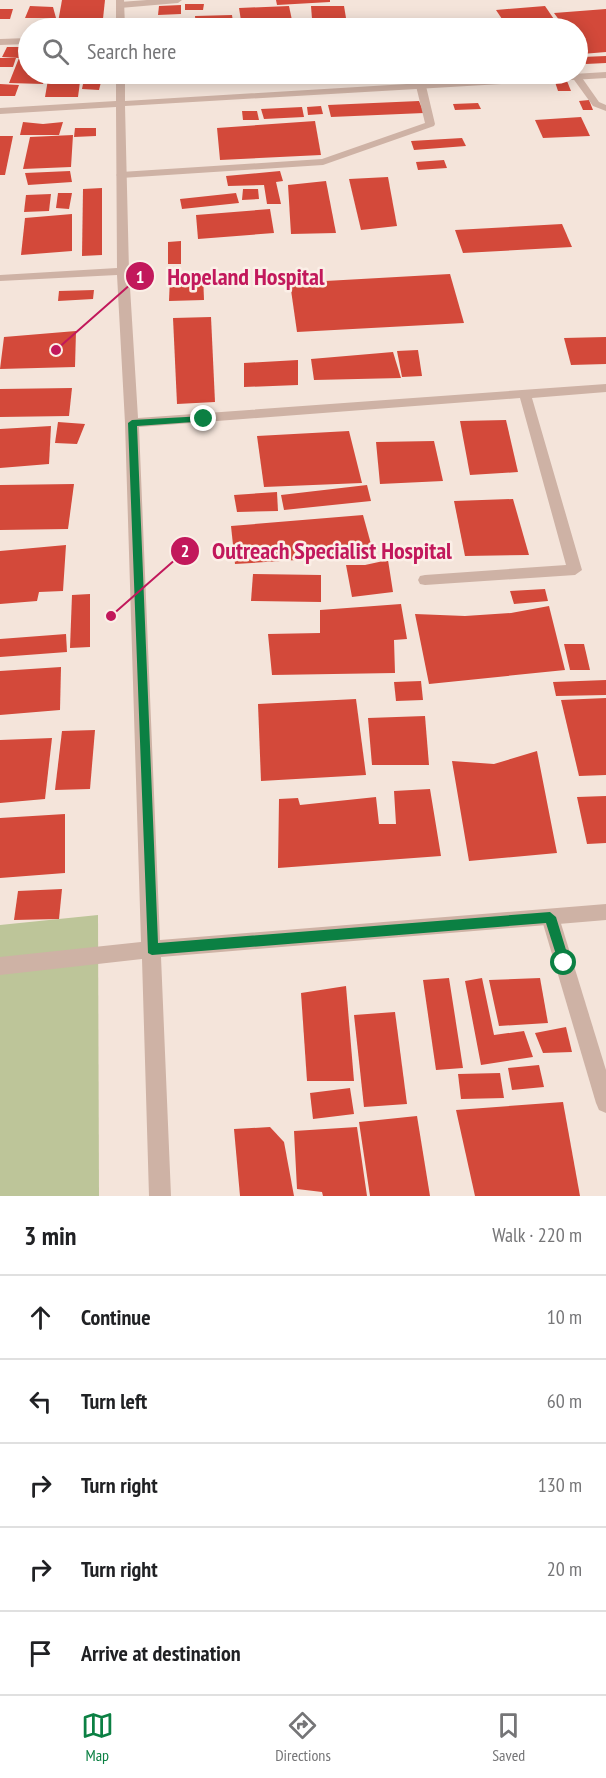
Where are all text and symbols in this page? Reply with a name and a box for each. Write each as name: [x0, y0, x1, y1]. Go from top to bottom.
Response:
search box: [18, 18, 588, 84]
icon: search: [39, 35, 72, 68]
text: Search here: [87, 37, 176, 65]
callout: Hopeland Hospital: [125, 255, 337, 297]
text: Hopeland Hospital: [167, 261, 325, 292]
text: 1: [136, 265, 144, 288]
route end: [190, 405, 216, 431]
callout: Outreach Specialist Hospital: [170, 530, 464, 572]
text: Outreach Specialist Hospital: [212, 535, 452, 566]
text: 2: [181, 539, 189, 562]
route start: [550, 949, 576, 975]
text: 3 min: [24, 1219, 77, 1252]
text: Walk · 220 m: [492, 1222, 582, 1248]
icon: ahead: [24, 1301, 57, 1334]
text: Continue: [81, 1303, 151, 1331]
text: 10 m: [547, 1304, 582, 1330]
icon: left: [24, 1385, 57, 1418]
text: Turn left: [81, 1387, 147, 1415]
text: 60 m: [547, 1388, 582, 1414]
icon: right: [24, 1469, 57, 1502]
text: Turn right: [81, 1471, 158, 1499]
text: 130 m: [538, 1472, 582, 1498]
icon: right: [24, 1553, 57, 1586]
text: Turn right: [81, 1555, 158, 1583]
text: 20 m: [547, 1556, 582, 1582]
icon: arrive: [24, 1637, 57, 1670]
text: Arrive at destination: [81, 1639, 241, 1667]
tab: Map: [81, 1709, 114, 1765]
tab: Directions: [275, 1709, 331, 1765]
tab: Saved: [492, 1709, 525, 1765]

